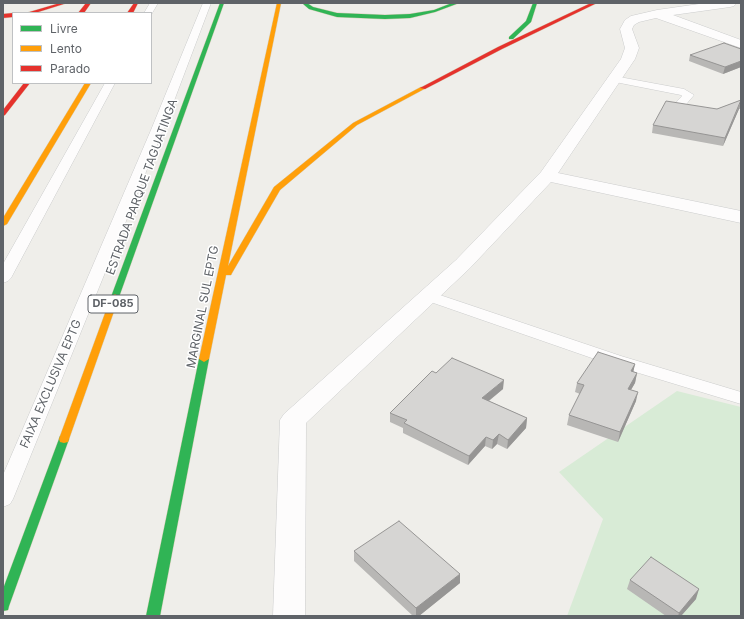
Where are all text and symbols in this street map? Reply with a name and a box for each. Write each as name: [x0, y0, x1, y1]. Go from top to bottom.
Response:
legend: [12, 12, 152, 84]
text: Livre: [50, 21, 78, 36]
text: Lento: [50, 41, 82, 56]
text: Parado: [50, 61, 90, 76]
street label: ESTRADA PARQUE TAGUATINGA: [103, 97, 181, 277]
street label: MARGINAL SUL EPTG: [184, 245, 222, 369]
road number: DF-085: [88, 295, 138, 313]
street label: FAIXA EXCLUSIVA EPTG: [17, 318, 85, 450]

